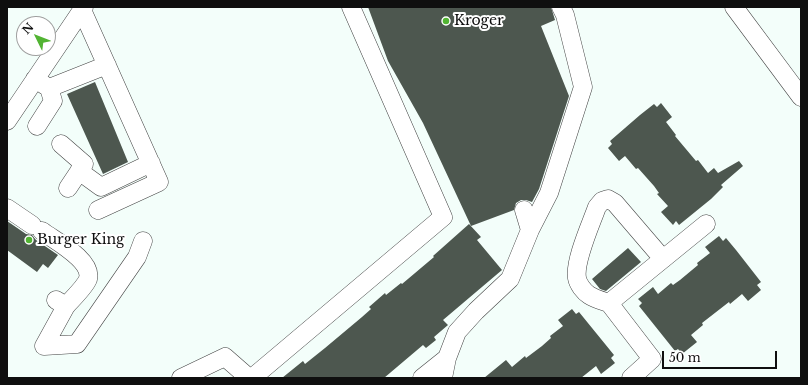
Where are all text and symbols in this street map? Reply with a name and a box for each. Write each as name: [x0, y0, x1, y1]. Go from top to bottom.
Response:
place label: Kroger: [454, 13, 504, 29]
north arrow: [16, 16, 56, 56]
marker: Kroger: [441, 16, 451, 26]
text: N: [19, 20, 37, 37]
place label: Burger King: [37, 232, 124, 248]
marker: Burger King: [24, 235, 34, 245]
scale bar: [664, 343, 779, 369]
text: 50 m: [669, 350, 701, 365]

